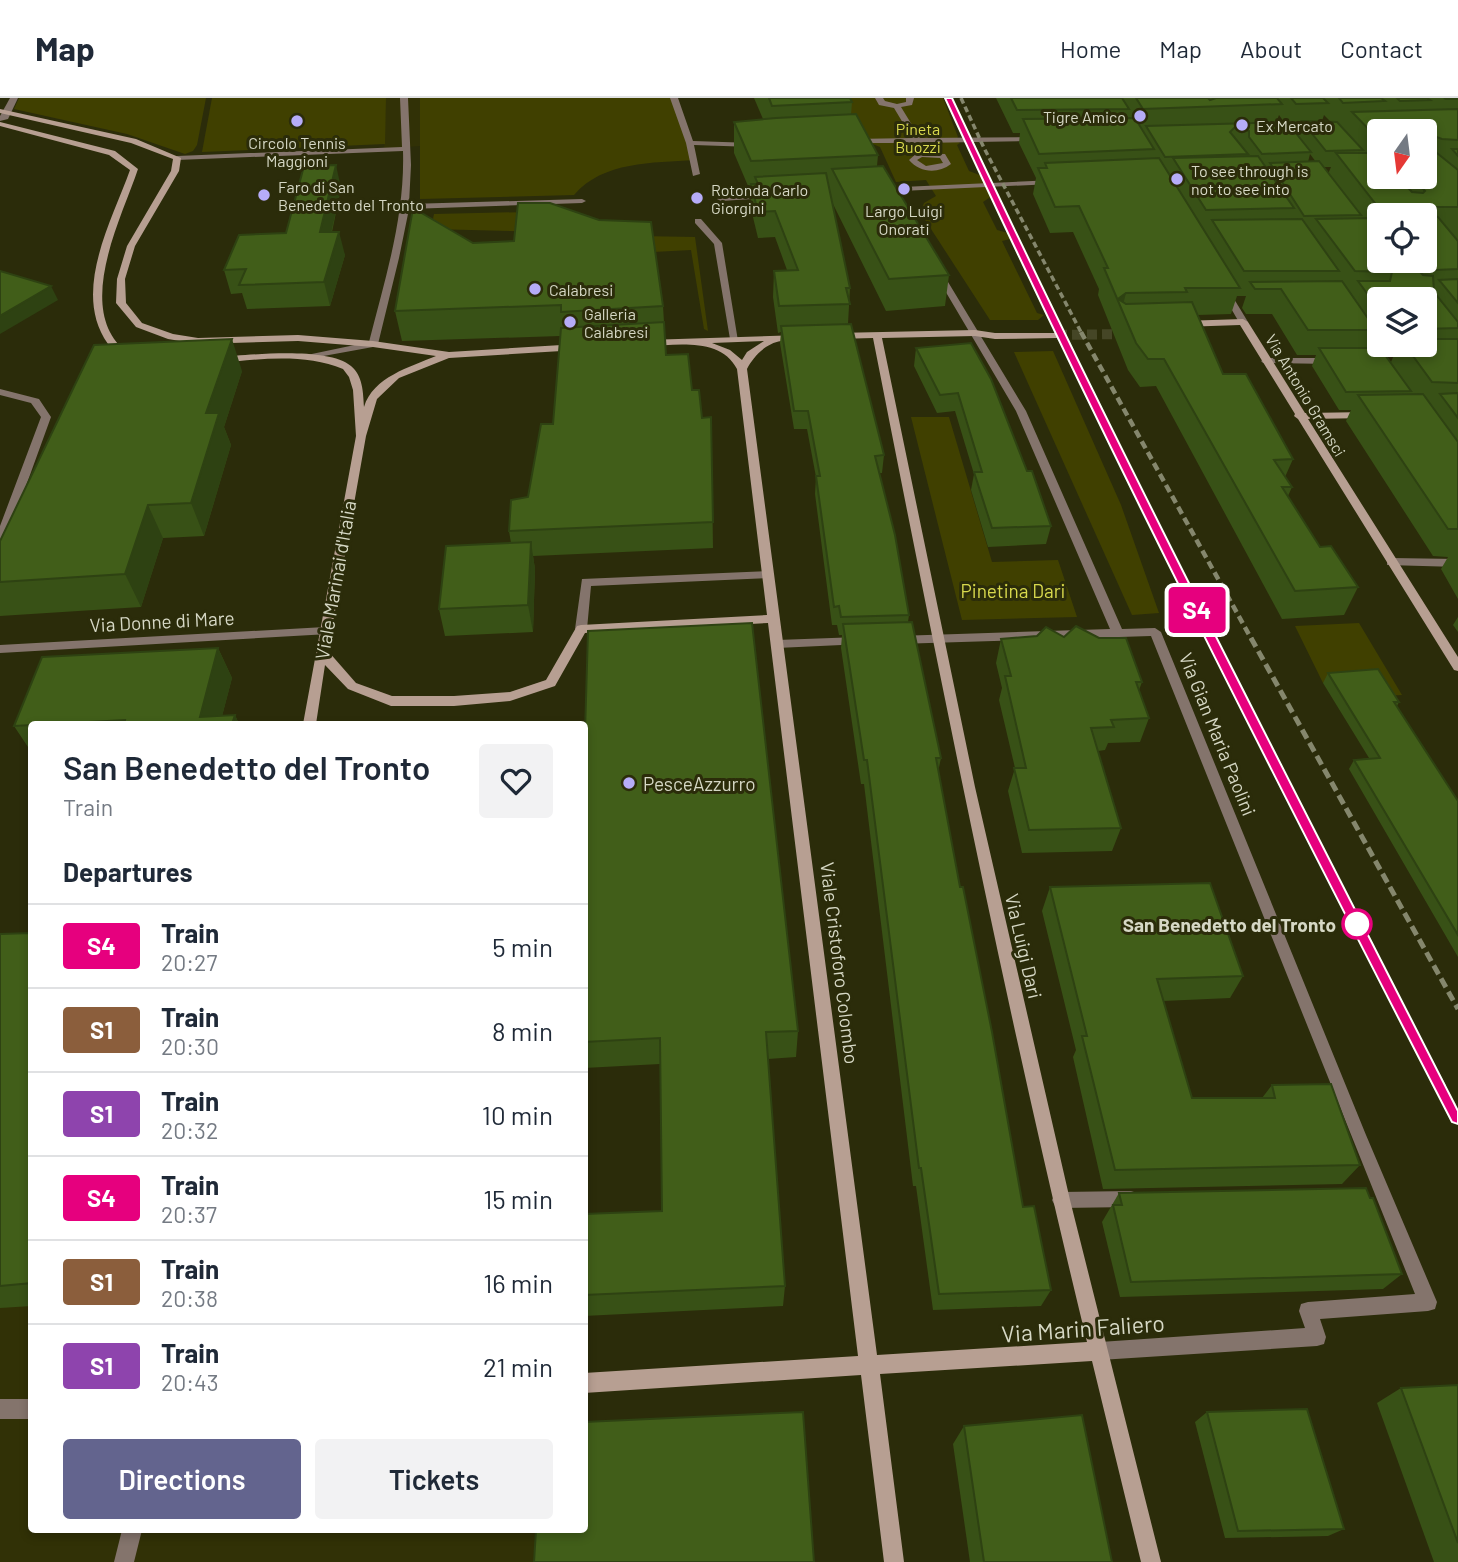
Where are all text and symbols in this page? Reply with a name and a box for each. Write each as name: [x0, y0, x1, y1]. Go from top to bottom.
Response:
text: Map: [35, 28, 95, 68]
text: Home: [1060, 34, 1121, 63]
text: Map: [1159, 34, 1202, 63]
text: About: [1240, 34, 1302, 63]
text: Contact: [1340, 34, 1423, 63]
place label: Tigre Amico: [1043, 107, 1126, 126]
marker: Tigre Amico: [1132, 108, 1148, 124]
marker: Circolo Tennis Maggioni: [289, 113, 305, 129]
place label: Ex Mercato: [1256, 116, 1333, 135]
marker: Ex Mercato: [1234, 117, 1250, 133]
park label: Pineta Buozzi: [895, 119, 941, 156]
north arrow: [1367, 119, 1437, 189]
map controls: [1367, 119, 1437, 357]
place label: Circolo Tennis Maggioni: [248, 133, 346, 170]
place label: To see through is not to see into: [1191, 161, 1309, 198]
marker: To see through is not to see into: [1169, 171, 1185, 187]
place label: Faro di San Benedetto del Tronto: [278, 177, 424, 214]
place label: Rotonda Carlo Giorgini: [711, 180, 808, 217]
marker: Largo Luigi Onorati: [896, 181, 912, 197]
marker: Faro di San Benedetto del Tronto: [256, 187, 272, 203]
marker: Rotonda Carlo Giorgini: [689, 190, 705, 206]
place label: Largo Luigi Onorati: [865, 201, 943, 238]
button: locate: [1367, 203, 1437, 273]
place label: Calabresi: [549, 280, 613, 299]
marker: Calabresi: [527, 281, 543, 297]
button: layers: [1367, 287, 1437, 357]
place label: Galleria Calabresi: [584, 304, 648, 341]
marker: Galleria Calabresi: [562, 314, 578, 330]
street label: Via Antonio Gramsci: [1262, 330, 1350, 460]
street label: Viale Marinai d'Italia: [310, 499, 360, 661]
park label: Pinetina Dari: [961, 579, 1065, 602]
line badge: S4: [1166, 587, 1228, 633]
text: S4: [1183, 595, 1211, 624]
street label: Via Donne di Mare: [89, 606, 235, 636]
street label: Via Gian Maria Paolini: [1175, 649, 1261, 819]
button: heart: [479, 744, 553, 818]
text: San Benedetto del Tronto: [63, 747, 430, 787]
place label: PesceAzzurro: [643, 772, 756, 795]
marker: PesceAzzurro: [621, 775, 637, 791]
text: Train: [63, 793, 113, 821]
text: Departures: [63, 856, 193, 887]
street label: Viale Cristoforo Colombo: [816, 861, 864, 1065]
street label: Via Luigi Dari: [1001, 891, 1047, 1001]
marker: San Benedetto del Tronto: [1342, 909, 1372, 939]
place label: San Benedetto del Tronto: [1123, 913, 1336, 936]
text: Train: [161, 917, 219, 948]
text: S4: [87, 931, 116, 960]
text: 5 min: [492, 931, 553, 962]
text: 20:27: [161, 948, 217, 976]
text: Train: [161, 1001, 219, 1032]
text: S1: [90, 1015, 113, 1044]
text: 8 min: [492, 1015, 553, 1046]
text: 20:30: [161, 1032, 219, 1060]
text: Train: [161, 1085, 219, 1116]
text: S1: [90, 1099, 113, 1128]
text: 10 min: [482, 1099, 553, 1130]
text: 20:32: [161, 1116, 218, 1144]
text: Train: [161, 1169, 219, 1200]
text: S4: [87, 1183, 116, 1212]
text: 15 min: [483, 1183, 553, 1214]
text: 20:37: [161, 1200, 217, 1228]
text: Train: [161, 1253, 219, 1284]
text: S1: [90, 1267, 113, 1296]
text: 16 min: [483, 1267, 553, 1298]
text: 20:38: [161, 1284, 218, 1312]
street label: Via Marin Faliero: [1000, 1308, 1166, 1348]
text: Train: [161, 1337, 219, 1368]
text: S1: [90, 1351, 113, 1380]
text: 21 min: [483, 1351, 553, 1382]
text: 20:43: [161, 1368, 219, 1396]
button: Directions: [63, 1439, 301, 1519]
button: Tickets: [315, 1439, 553, 1519]

